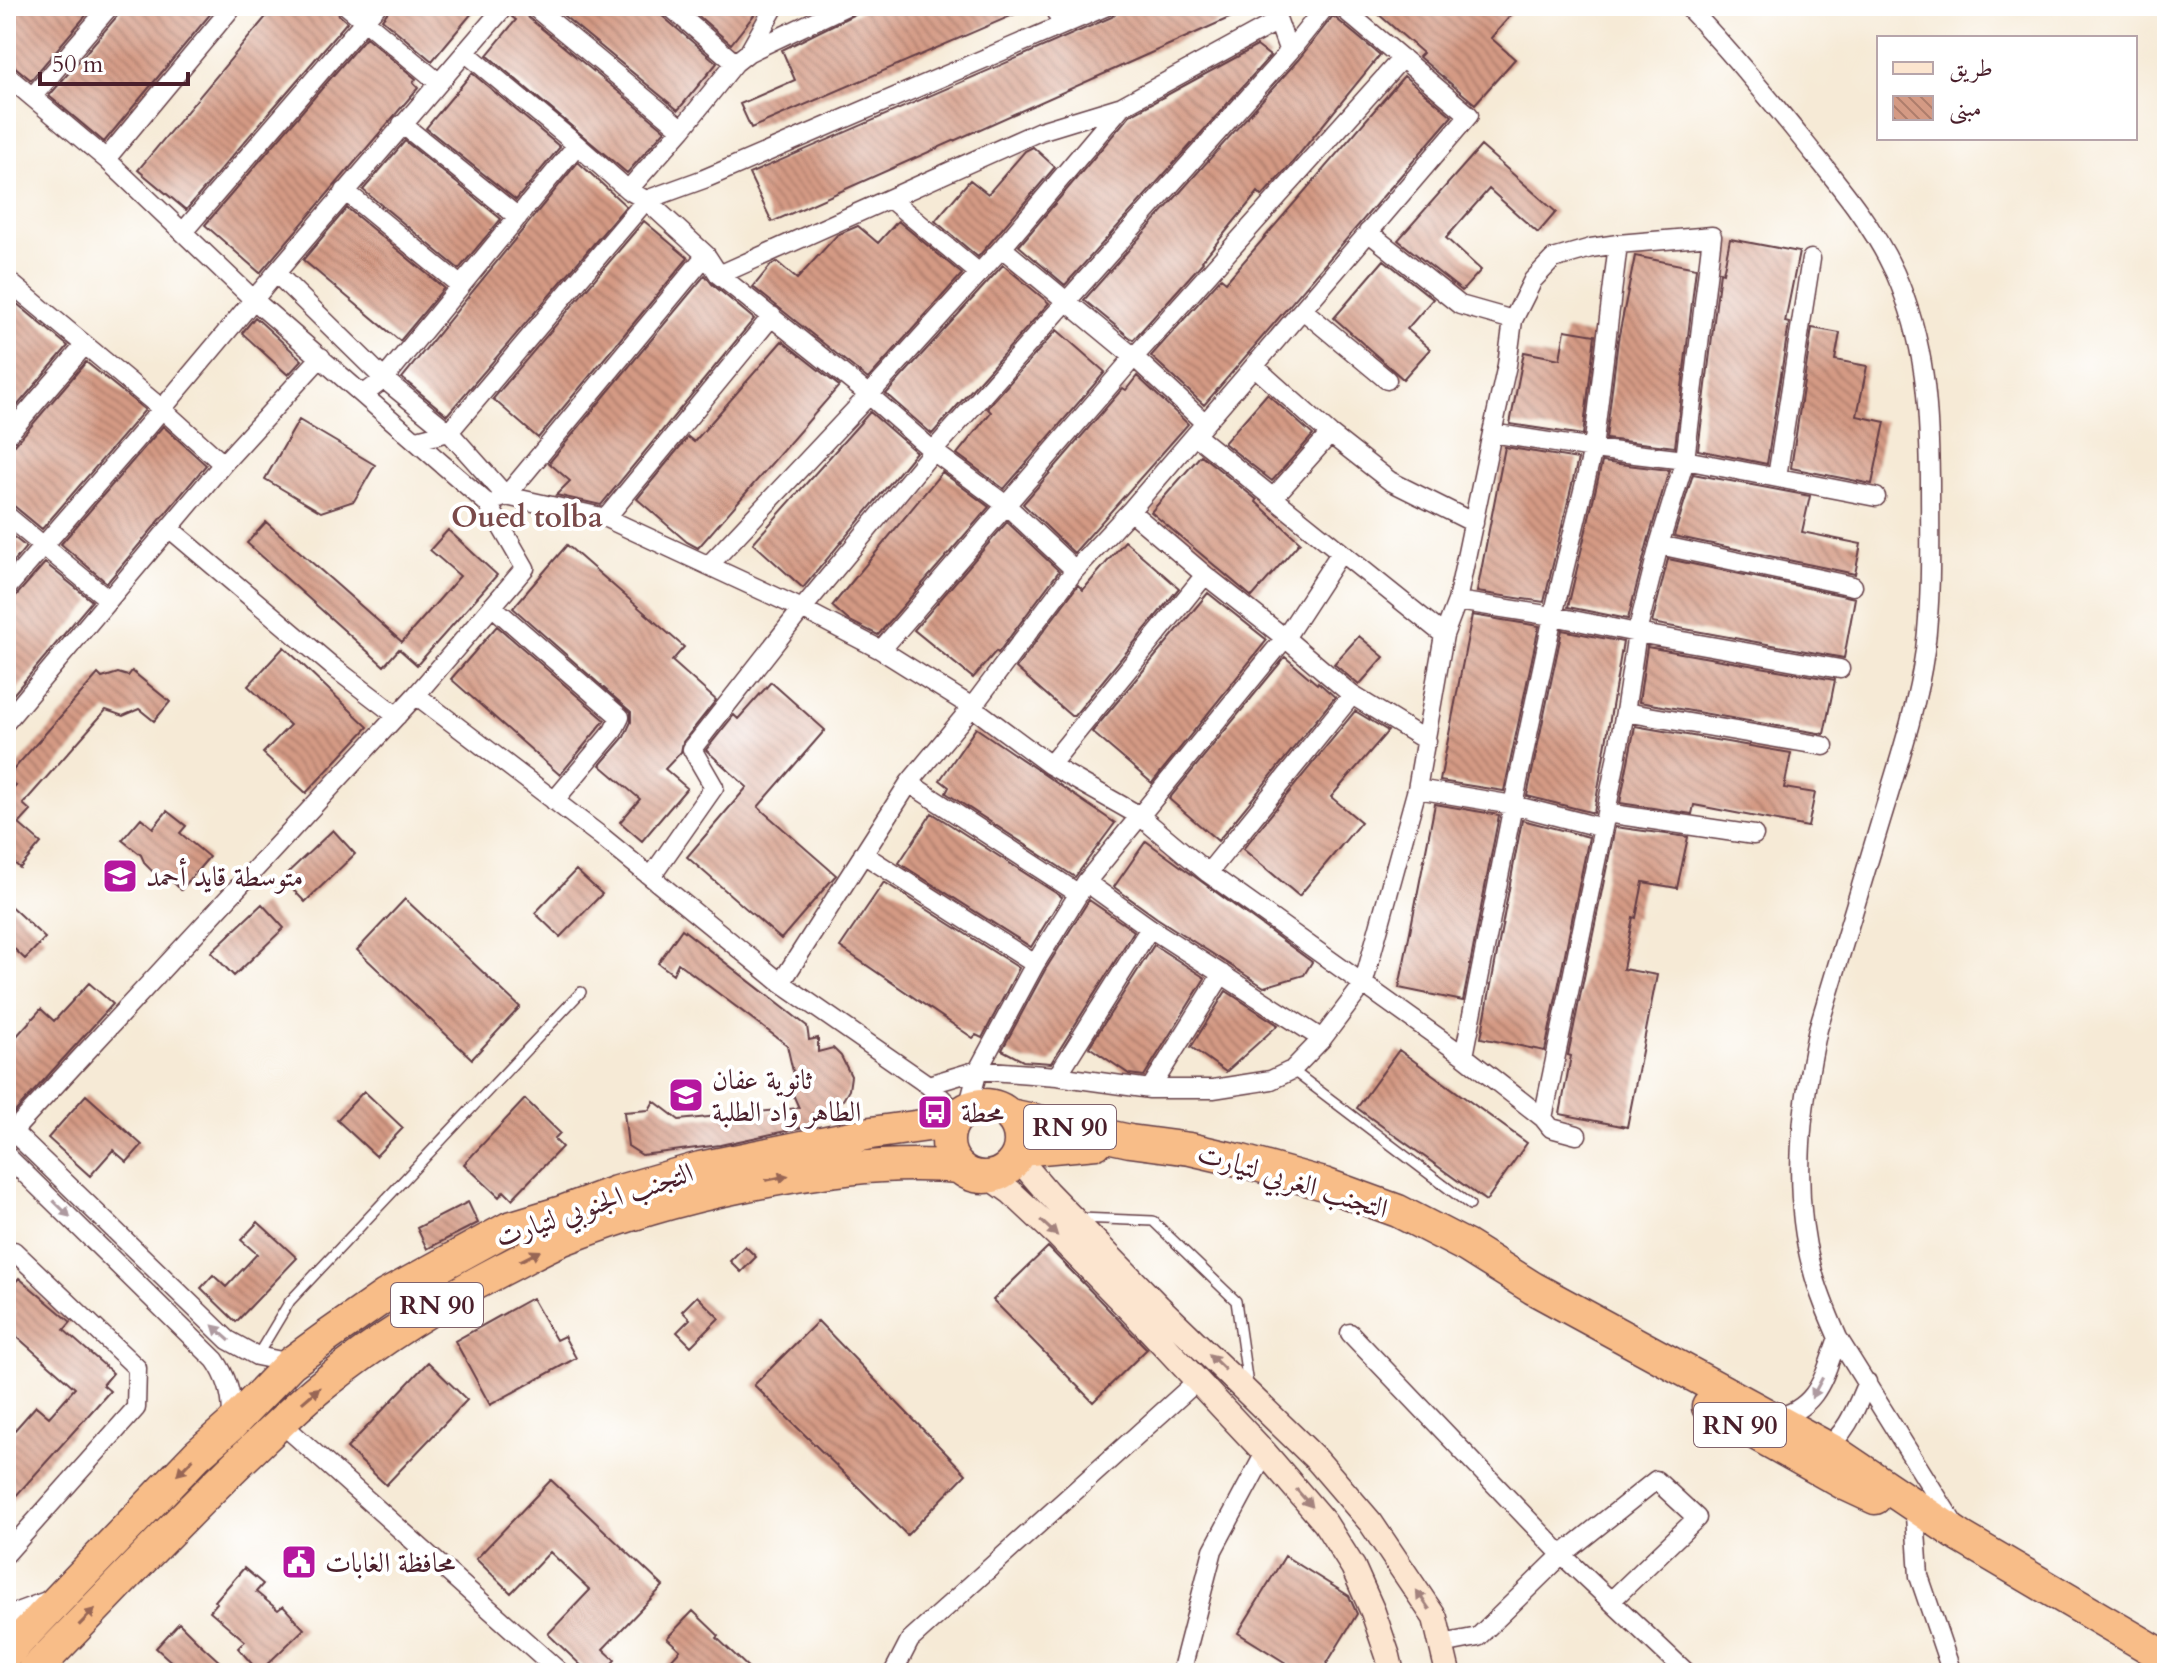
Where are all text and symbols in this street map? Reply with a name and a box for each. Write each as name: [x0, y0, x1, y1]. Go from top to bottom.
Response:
scale bar: [40, 36, 188, 86]
legend: [1877, 36, 2137, 140]
text: 50 m: [52, 48, 104, 81]
text: طريق: [1949, 52, 1993, 85]
text: مبنى: [1949, 92, 1982, 125]
district label: Oued tolba: [451, 497, 603, 538]
school or university icon: متوسطة قايد أحمد: [101, 857, 139, 895]
place label: متوسطة قايد أحمد: [146, 857, 303, 896]
place label: ثانوية عفان الطاهر واد الطلبة: [712, 1061, 861, 1131]
school or university icon: ثانوية عفان الطاهر واد الطلبة: [667, 1076, 705, 1114]
bus stop icon: محطة: [916, 1093, 954, 1131]
place label: محطة: [961, 1094, 1004, 1132]
road number: RN 90: [1024, 1105, 1116, 1149]
street label: التجنب الغربي لتيارت: [1192, 1134, 1393, 1231]
street label: التجنب الجنوبي لتيارت: [490, 1153, 699, 1259]
one-way arrow: [765, 1172, 790, 1184]
one-way arrow: [52, 1200, 71, 1218]
one-way arrow: [1039, 1218, 1058, 1236]
one-way arrow: [518, 1249, 541, 1262]
road number: RN 90: [391, 1283, 483, 1327]
one-way arrow: [211, 1325, 231, 1342]
one-way arrow: [1208, 1353, 1227, 1372]
one-way arrow: [1810, 1377, 1824, 1399]
one-way arrow: [301, 1387, 321, 1404]
road number: RN 90: [1694, 1403, 1786, 1447]
one-way arrow: [177, 1457, 195, 1476]
one-way arrow: [1295, 1488, 1312, 1508]
public building icon: محافظة الغابات: [280, 1543, 318, 1581]
place label: محافظة الغابات: [325, 1544, 456, 1582]
one-way arrow: [1416, 1590, 1431, 1611]
one-way arrow: [77, 1608, 96, 1627]

